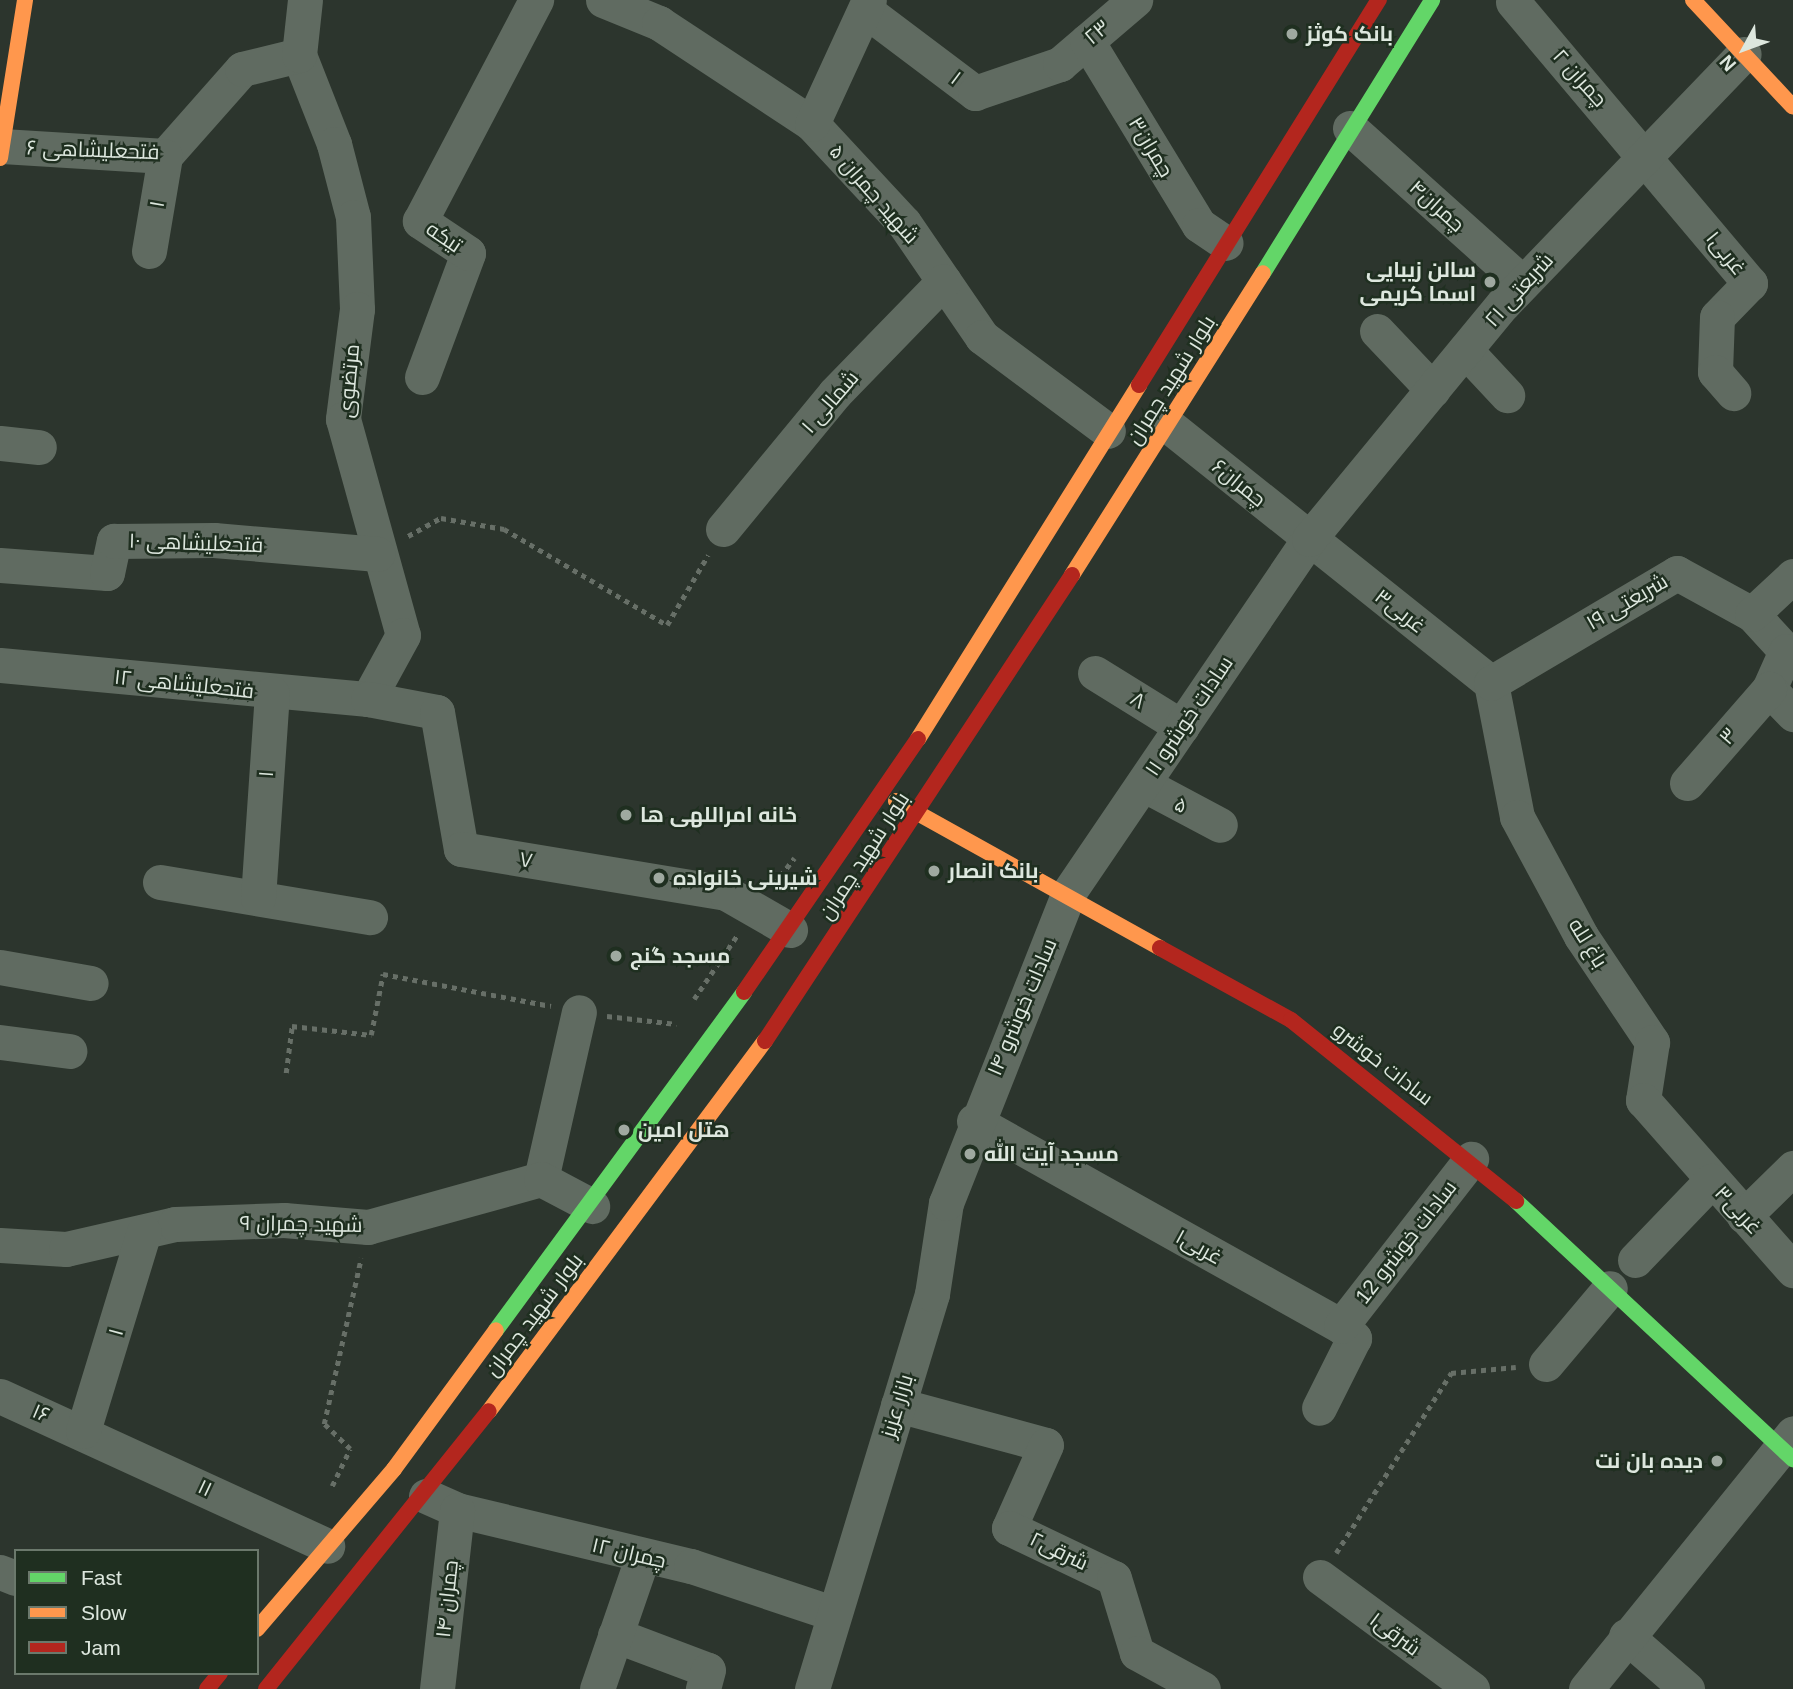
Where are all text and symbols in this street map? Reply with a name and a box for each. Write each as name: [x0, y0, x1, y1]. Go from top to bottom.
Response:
street label: ۲۳: [1079, 14, 1115, 50]
north arrow: [1709, 14, 1779, 84]
place label: بانک کوثز: [1306, 21, 1393, 47]
marker: بانک کوثز: [1284, 26, 1300, 42]
street label: چمران ۲: [1548, 44, 1612, 112]
text: N: [1715, 51, 1740, 75]
street label: ۱: [946, 66, 966, 90]
street label: چمران۳: [1123, 112, 1179, 182]
street label: فتحعلیشاهی ۶: [26, 135, 160, 165]
street label: شهید چمران ۵: [824, 139, 924, 249]
street label: چمران۴: [1404, 175, 1470, 237]
street label: ۱: [144, 199, 170, 209]
street label: تیکه: [421, 216, 467, 258]
street label: غربی۱: [1701, 226, 1751, 280]
street label: شریعتی ۲۱: [1479, 248, 1559, 332]
place label: سالن زیبایی اسما کریمی: [1359, 257, 1476, 307]
marker: سالن زیبایی اسما کریمی: [1482, 274, 1498, 290]
street label: بلوار شهید چمران: [1121, 311, 1221, 449]
street label: مرتضوی: [333, 343, 365, 419]
street label: شمالی ۱: [796, 366, 864, 438]
street label: چمران۶: [1207, 454, 1271, 512]
street label: فتحعلیشاهی ۱۰: [128, 528, 264, 558]
street label: شریعتی ۱۹: [1582, 569, 1672, 635]
street label: غربی۳: [1370, 583, 1430, 639]
street label: سادات خوشرو ۱۱: [1140, 651, 1238, 781]
street label: فتحعلیشاهی ۱۲: [113, 664, 255, 704]
street label: ۸: [1126, 686, 1150, 714]
street label: ۳: [1714, 722, 1742, 750]
street label: ۱: [253, 770, 279, 778]
street label: بلوار شهید چمران: [813, 787, 915, 925]
street label: ۵: [1170, 791, 1192, 819]
place label: خانه امراللهی ها: [640, 802, 797, 828]
marker: خانه امراللهی ها: [618, 807, 634, 823]
street label: ۷: [518, 847, 534, 873]
place label: بانک انصار: [948, 858, 1038, 884]
marker: بانک انصار: [926, 863, 942, 879]
place label: شیرینی خانواده: [673, 865, 818, 891]
marker: شیرینی خانواده: [651, 870, 667, 886]
street label: باغ لله: [1563, 914, 1613, 972]
street label: سادات خوشرو ۱۴: [982, 935, 1062, 1079]
place label: مسجد گنج: [630, 943, 731, 969]
marker: مسجد گنج: [608, 948, 624, 964]
street label: سادات خوشرو: [1328, 1017, 1438, 1111]
place label: هتل امین: [638, 1117, 730, 1143]
marker: هتل امین: [616, 1122, 632, 1138]
place label: مسجد آیت الله: [984, 1141, 1119, 1167]
marker: مسجد آیت الله: [962, 1146, 978, 1162]
street label: سادات خوشرو 12: [1350, 1175, 1462, 1309]
street label: غربی۳: [1709, 1181, 1767, 1239]
street label: شهید چمران ۹: [239, 1210, 363, 1238]
street label: غربی۱: [1171, 1224, 1227, 1270]
street label: بلوار شهید چمران: [480, 1249, 588, 1381]
street label: ۱: [103, 1326, 129, 1338]
street label: بازار عزیز: [875, 1371, 919, 1441]
street label: ۱۶: [28, 1398, 54, 1428]
place label: دیده بان نت: [1595, 1448, 1703, 1474]
marker: دیده بان نت: [1709, 1453, 1725, 1469]
street label: ۱۱: [194, 1474, 216, 1502]
street label: شرقی۲: [1026, 1526, 1092, 1576]
street label: چمران ۱۲: [590, 1532, 668, 1574]
legend: [14, 1549, 259, 1675]
street label: چمران ۱۴: [430, 1559, 464, 1639]
text: Fast: [81, 1566, 122, 1589]
text: Slow: [81, 1601, 127, 1624]
street label: شرقی۱: [1365, 1607, 1425, 1661]
text: Jam: [81, 1636, 121, 1659]

